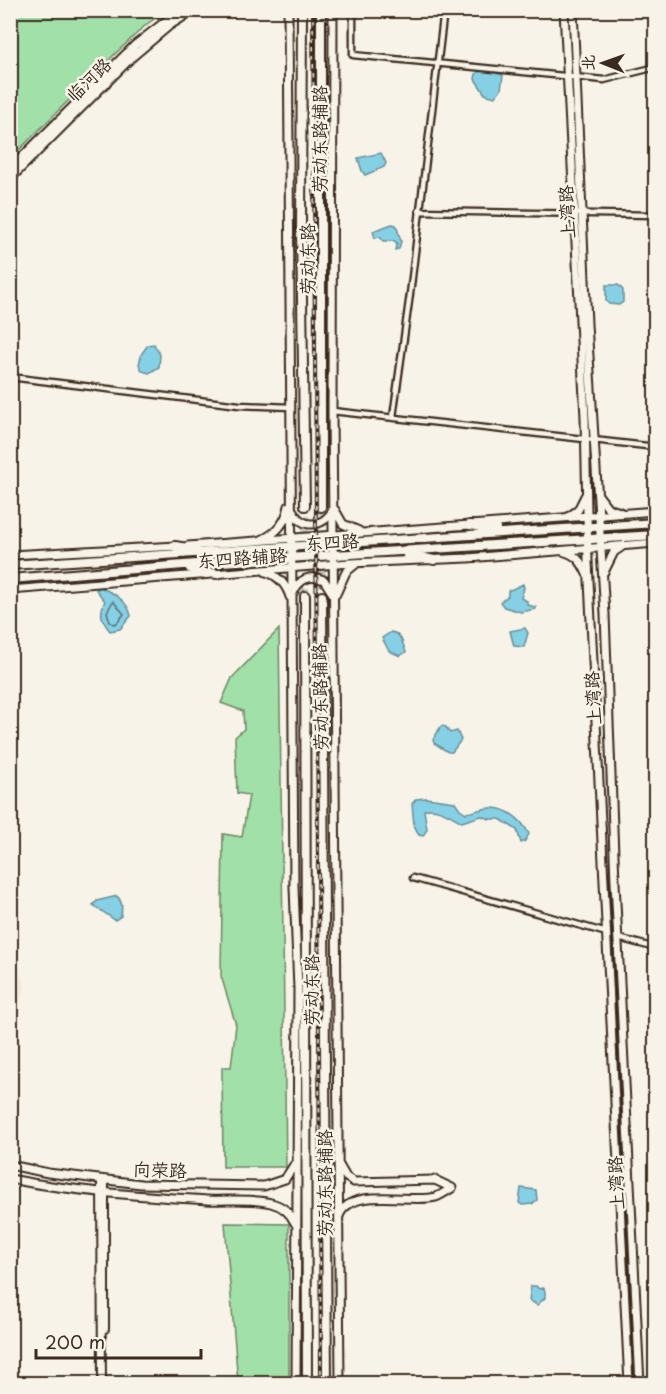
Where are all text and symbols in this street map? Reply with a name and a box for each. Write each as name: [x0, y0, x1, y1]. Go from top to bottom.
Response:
north arrow: [573, 33, 633, 93]
street label: 临河路: [59, 51, 117, 107]
text: 北: [575, 55, 599, 71]
street label: 劳动东路辅路: [305, 85, 332, 193]
street label: 上湾路: [551, 184, 581, 240]
street label: 劳动东路: [293, 223, 320, 295]
street label: 东四路: [304, 526, 360, 556]
street label: 东四路辅路: [196, 540, 288, 574]
street label: 劳动东路辅路: [305, 643, 333, 751]
street label: 上湾路: [577, 670, 607, 726]
street label: 劳动东路: [297, 954, 324, 1026]
street label: 劳动东路辅路: [310, 1129, 337, 1237]
street label: 向荣路: [133, 1155, 187, 1183]
street label: 上湾路: [600, 1155, 630, 1211]
scale bar: [36, 1322, 201, 1360]
text: 200 m: [45, 1328, 105, 1355]

